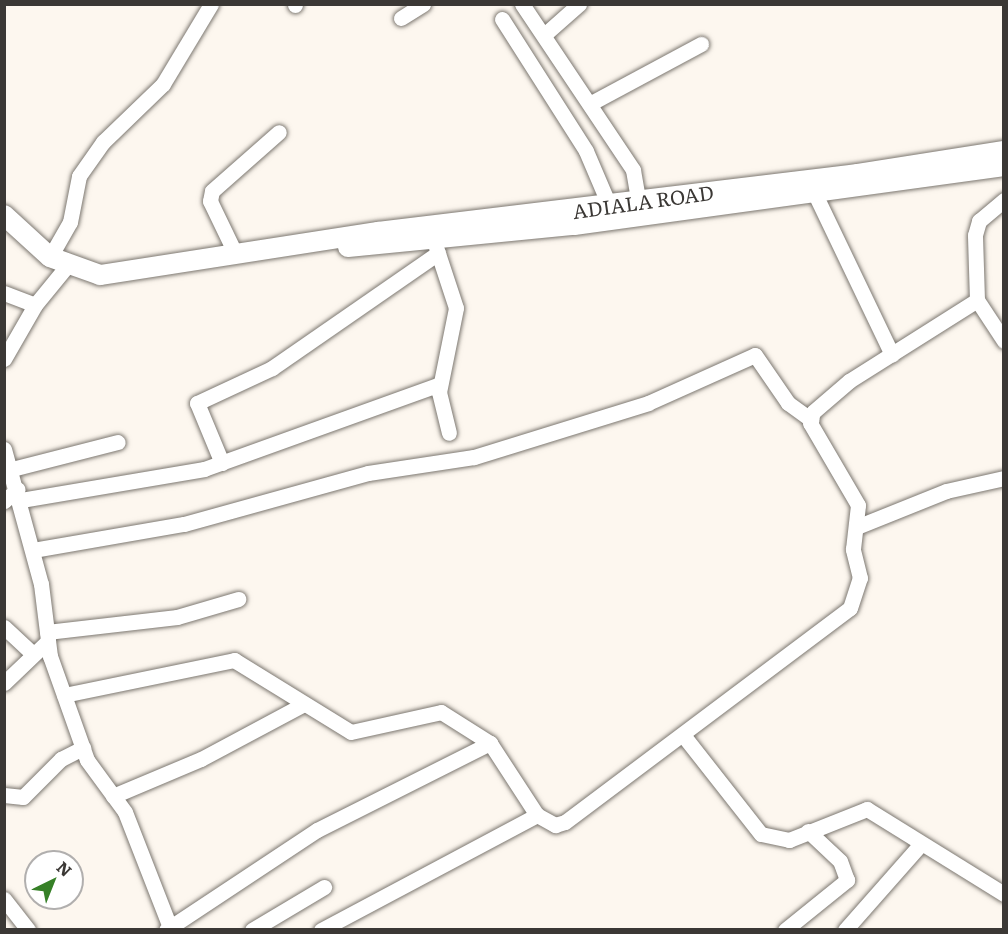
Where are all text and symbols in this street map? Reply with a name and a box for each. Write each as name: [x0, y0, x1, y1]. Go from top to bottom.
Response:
street label: ADIALA ROAD: [571, 179, 715, 223]
north arrow: [24, 850, 84, 910]
text: N: [52, 855, 78, 882]

